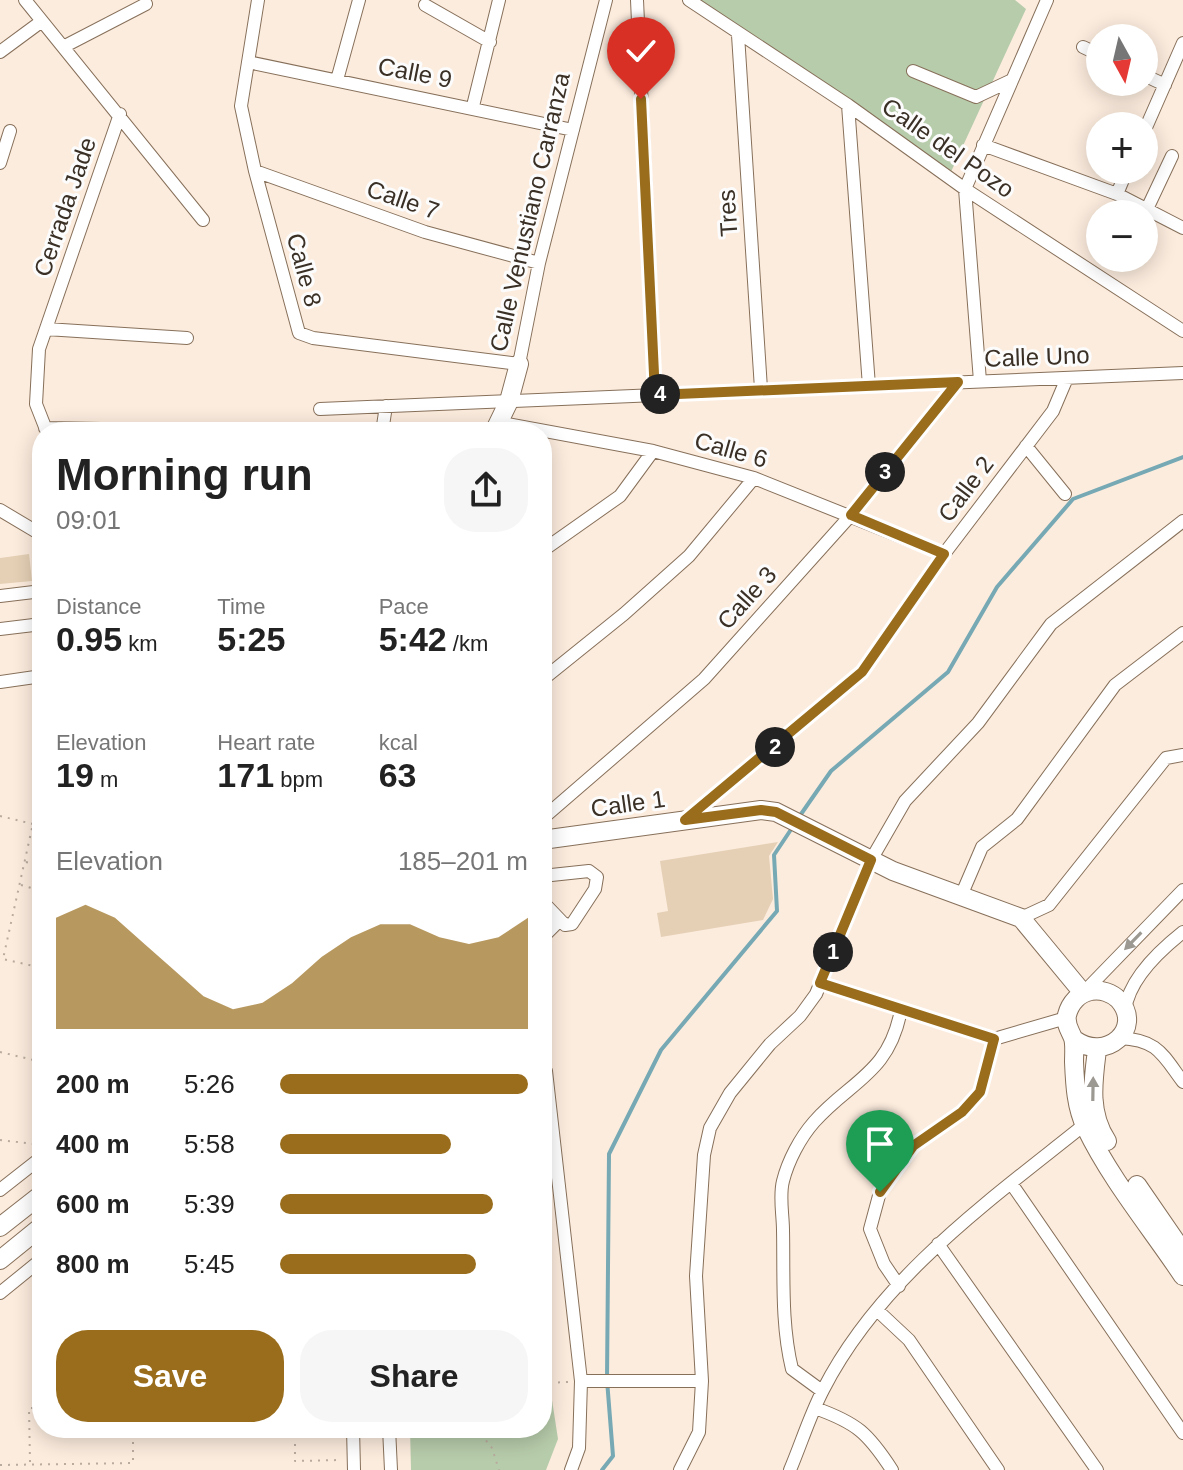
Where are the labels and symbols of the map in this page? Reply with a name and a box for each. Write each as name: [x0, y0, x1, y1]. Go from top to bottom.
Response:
pin: [607, 17, 675, 99]
north arrow: [1086, 24, 1158, 96]
street label: Calle 9: [376, 52, 454, 93]
street label: Calle Venustiano Carranza: [484, 69, 575, 354]
street label: Calle del Pozo: [877, 92, 1019, 203]
street label: Cerrada Jade: [28, 134, 101, 280]
street label: Calle 7: [363, 175, 443, 224]
street label: Tres: [712, 189, 743, 237]
street label: Calle 8: [282, 230, 327, 309]
street label: Calle Uno: [984, 341, 1090, 372]
pin: 4: [640, 374, 680, 414]
street label: Calle 6: [692, 426, 771, 473]
street label: Calle 2: [932, 451, 999, 527]
pin: 3: [865, 452, 905, 492]
street label: Calle 3: [712, 561, 782, 634]
pin: 2: [755, 727, 795, 767]
street label: Calle 1: [589, 785, 667, 822]
one-way arrow: [1124, 931, 1143, 950]
pin: 1: [813, 932, 853, 972]
one-way arrow: [1087, 1076, 1100, 1101]
pin: [846, 1110, 914, 1192]

